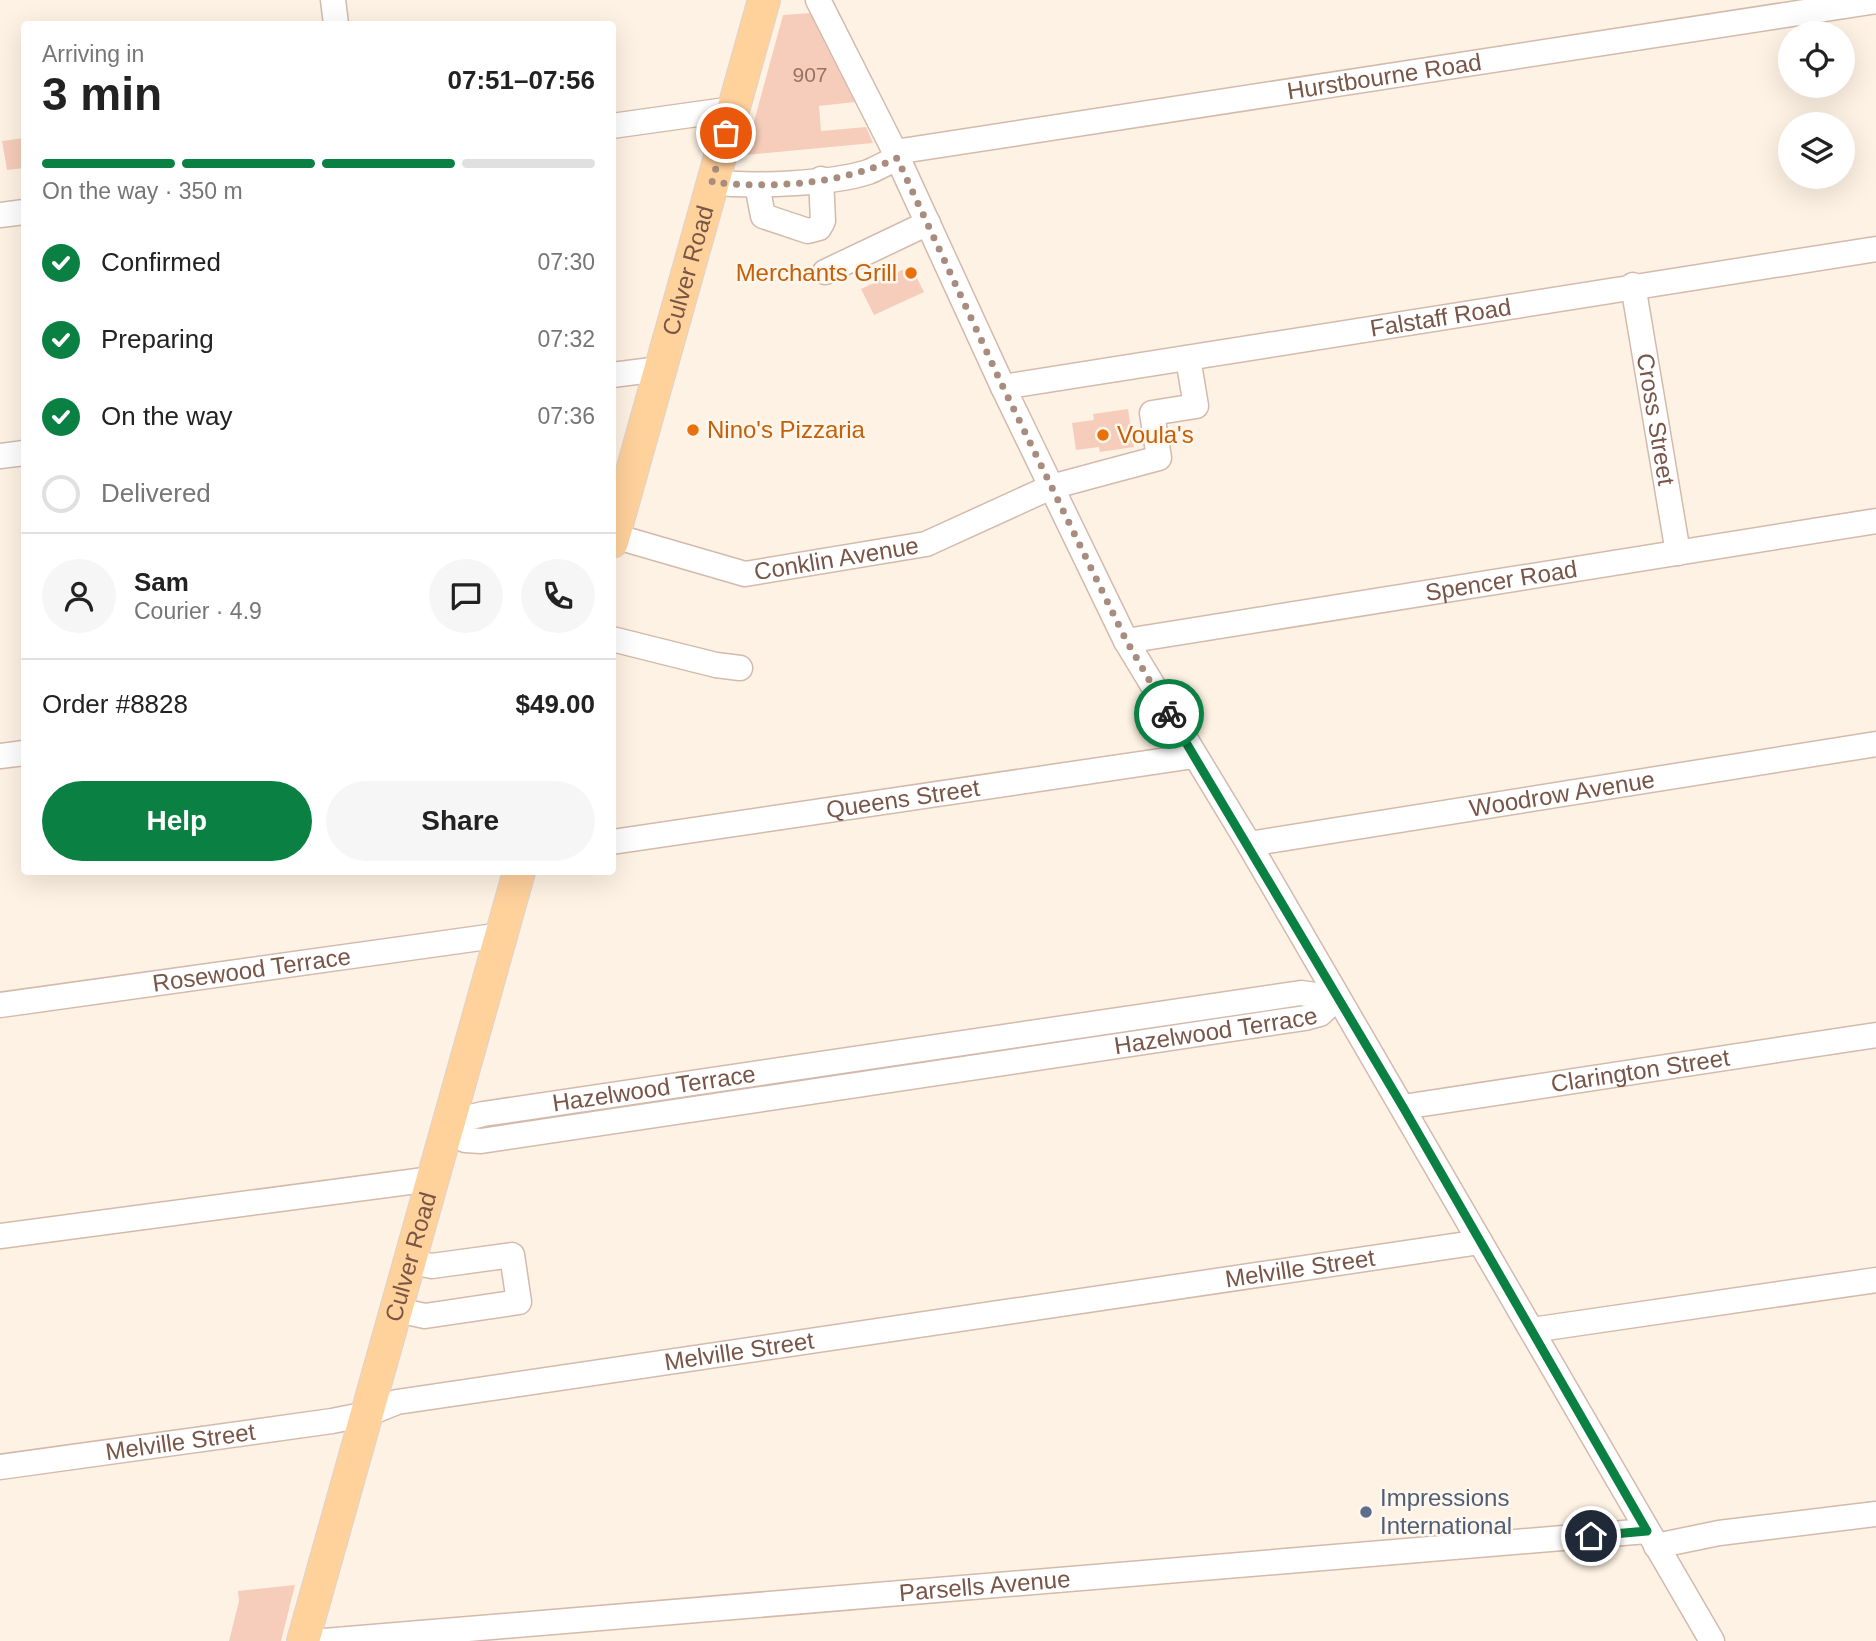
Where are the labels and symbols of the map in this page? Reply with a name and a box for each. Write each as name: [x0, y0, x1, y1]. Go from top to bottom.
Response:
street label: Hurstbourne Road: [1285, 48, 1483, 104]
house number: 907: [792, 63, 828, 86]
pin: [696, 103, 756, 163]
street label: Culver Road: [657, 202, 719, 338]
place label: Merchants Grill: [736, 259, 897, 286]
marker: Merchants Grill: [903, 265, 919, 281]
street label: Falstaff Road: [1368, 293, 1513, 342]
street label: Cross Street: [1632, 351, 1680, 487]
place label: Nino's Pizzaria: [707, 416, 866, 443]
place label: Voula's: [1117, 421, 1194, 448]
marker: Nino's Pizzaria: [685, 422, 701, 438]
marker: Voula's: [1095, 427, 1111, 443]
street label: Conklin Avenue: [752, 531, 921, 585]
street label: Spencer Road: [1423, 555, 1579, 606]
courier: [1134, 679, 1204, 749]
street label: Woodrow Avenue: [1467, 765, 1657, 822]
street label: Queens Street: [824, 774, 982, 823]
street label: Rosewood Terrace: [151, 942, 352, 997]
street label: Hazelwood Terrace: [1112, 1001, 1320, 1059]
street label: Clarington Street: [1549, 1043, 1732, 1097]
street label: Hazelwood Terrace: [550, 1060, 757, 1117]
street label: Culver Road: [379, 1189, 441, 1325]
street label: Melville Street: [1223, 1244, 1377, 1292]
street label: Melville Street: [662, 1327, 816, 1375]
street label: Melville Street: [104, 1418, 257, 1465]
place label: Impressions International: [1380, 1484, 1512, 1539]
marker: Impressions International: [1358, 1504, 1374, 1520]
pin: [1561, 1506, 1621, 1566]
street label: Parsells Avenue: [898, 1565, 1071, 1606]

